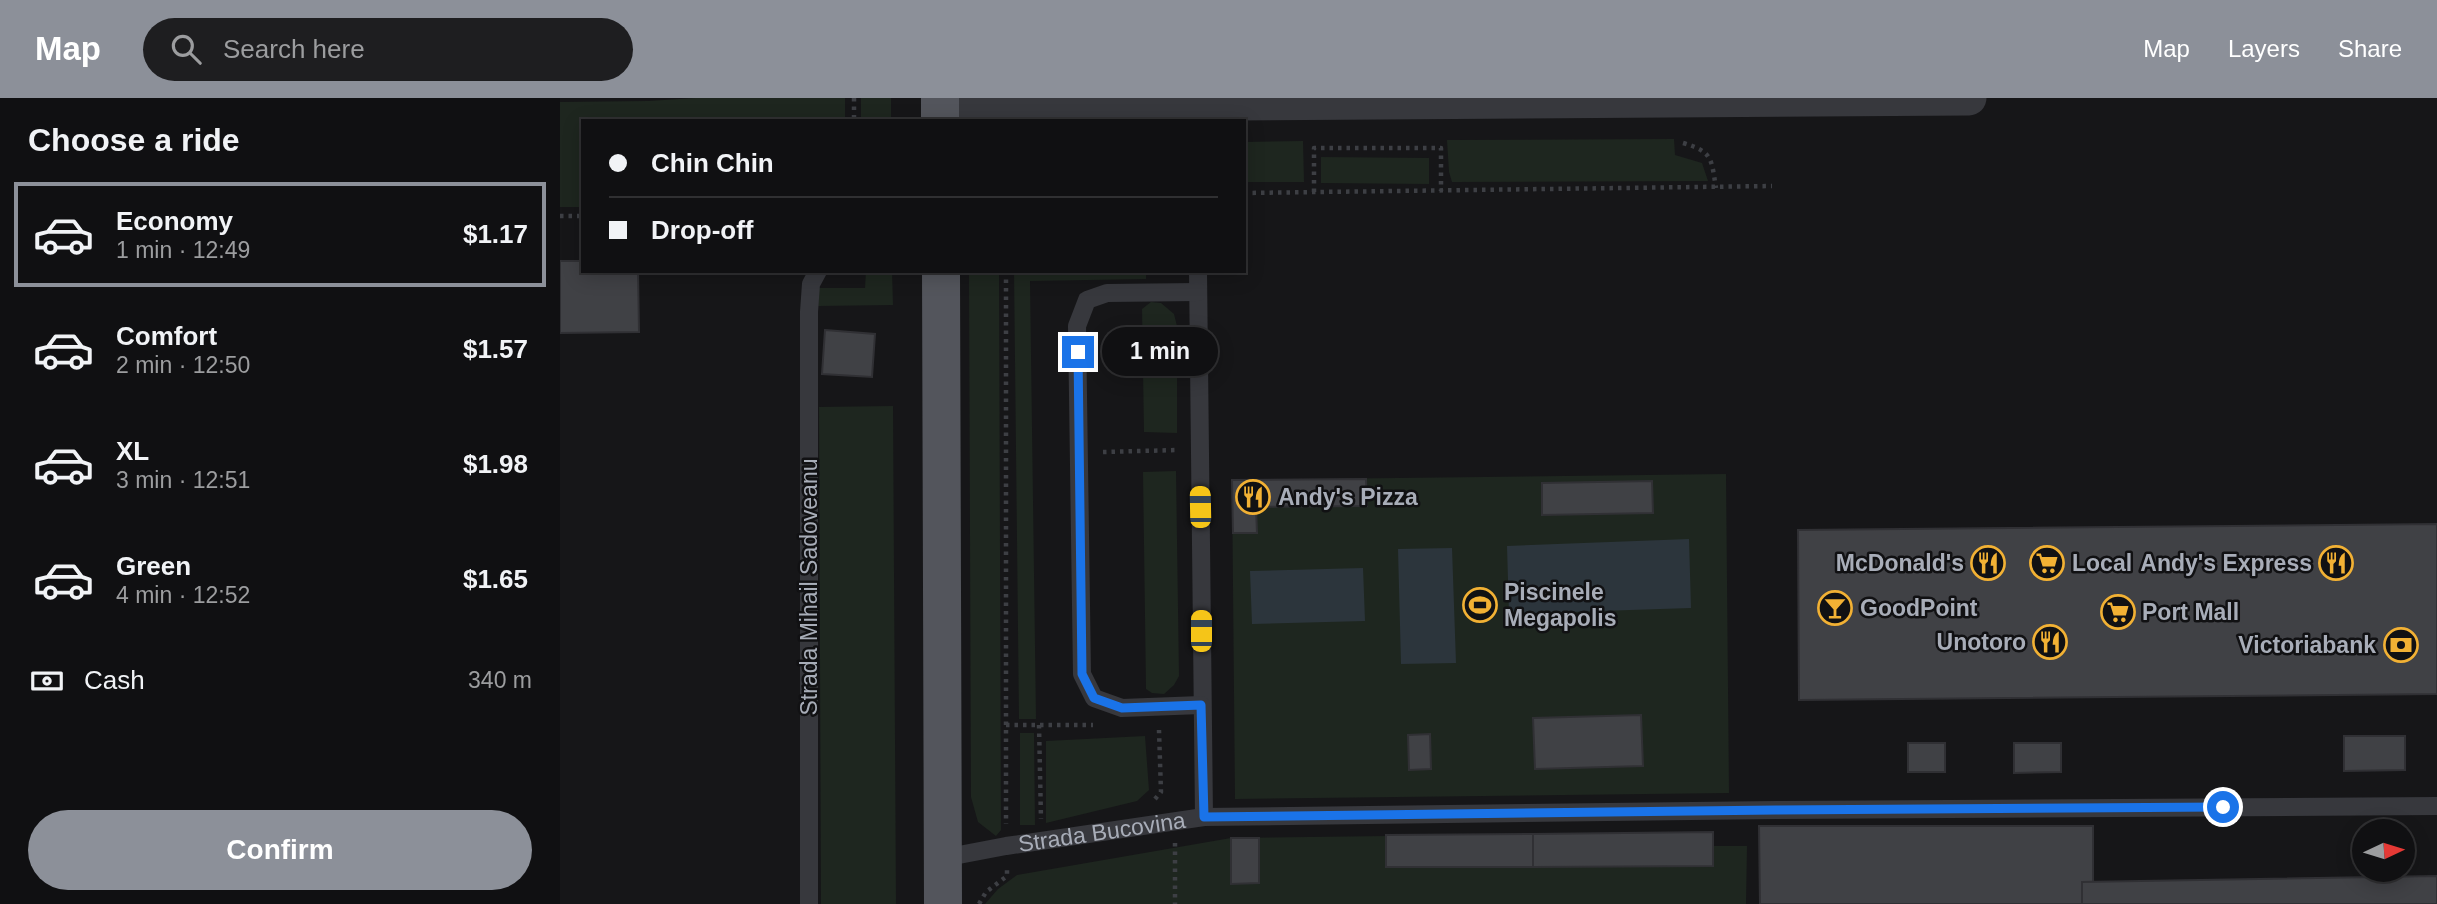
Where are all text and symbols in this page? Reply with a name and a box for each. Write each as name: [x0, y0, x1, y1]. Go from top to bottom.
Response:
search box: [143, 18, 633, 81]
text: Map: [35, 30, 101, 67]
icon: search: [167, 30, 205, 68]
text: Search here: [223, 34, 365, 64]
text: Map: [2143, 35, 2190, 62]
text: Layers: [2228, 35, 2300, 62]
text: Share: [2338, 35, 2402, 62]
text: Choose a ride: [28, 122, 240, 158]
text: Chin Chin: [651, 148, 774, 178]
icon: car: [32, 203, 95, 266]
text: Economy: [116, 206, 233, 236]
text: Drop-off: [651, 215, 754, 245]
text: $1.17: [463, 219, 528, 249]
text: 1 min · 12:49: [116, 237, 250, 263]
icon: car: [32, 318, 95, 381]
text: Comfort: [116, 321, 217, 351]
callout: 1 min: [1102, 328, 1218, 376]
text: $1.57: [463, 334, 528, 364]
route end: [1062, 336, 1094, 368]
text: 1 min: [1130, 338, 1190, 364]
text: 2 min · 12:50: [116, 352, 250, 378]
icon: car: [32, 433, 95, 496]
text: XL: [116, 436, 149, 466]
text: $1.98: [463, 449, 528, 479]
street label: Strada Mihail Sadoveanu: [796, 459, 822, 716]
text: 3 min · 12:51: [116, 467, 250, 493]
restaurant icon: Andy's Pizza: [1234, 478, 1272, 516]
place label: Andy's Pizza: [1278, 484, 1418, 510]
car: [1190, 486, 1211, 528]
restaurant icon: McDonald's: [1969, 544, 2007, 582]
supermarket icon: Local: [2028, 544, 2066, 582]
restaurant icon: Andy's Express: [2317, 544, 2355, 582]
icon: car: [32, 548, 95, 611]
place label: McDonald's: [1836, 550, 1964, 576]
place label: Local: [2072, 550, 2132, 576]
place label: Andy's Express: [2140, 550, 2312, 576]
text: Green: [116, 551, 191, 581]
text: $1.65: [463, 564, 528, 594]
place label: Piscinele Megapolis: [1504, 579, 1616, 631]
text: 4 min · 12:52: [116, 582, 250, 608]
sports icon: Piscinele Megapolis: [1461, 586, 1499, 624]
bar icon: GoodPoint: [1816, 589, 1854, 627]
supermarket icon: Port Mall: [2099, 593, 2137, 631]
place label: GoodPoint: [1860, 595, 1978, 621]
place label: Port Mall: [2142, 599, 2239, 625]
car: [1191, 610, 1212, 652]
restaurant icon: Unotoro: [2031, 623, 2069, 661]
bank icon: Victoriabank: [2382, 626, 2420, 664]
place label: Unotoro: [1937, 629, 2026, 655]
place label: Victoriabank: [2238, 632, 2376, 658]
icon: cash: [28, 662, 66, 700]
text: Cash: [84, 665, 145, 695]
text: 340 m: [468, 667, 532, 693]
route start: [2207, 791, 2239, 823]
street label: Strada Bucovina: [1016, 807, 1187, 857]
button: Confirm: [28, 810, 532, 890]
north arrow: [2352, 819, 2415, 882]
map controls: [2352, 819, 2415, 882]

